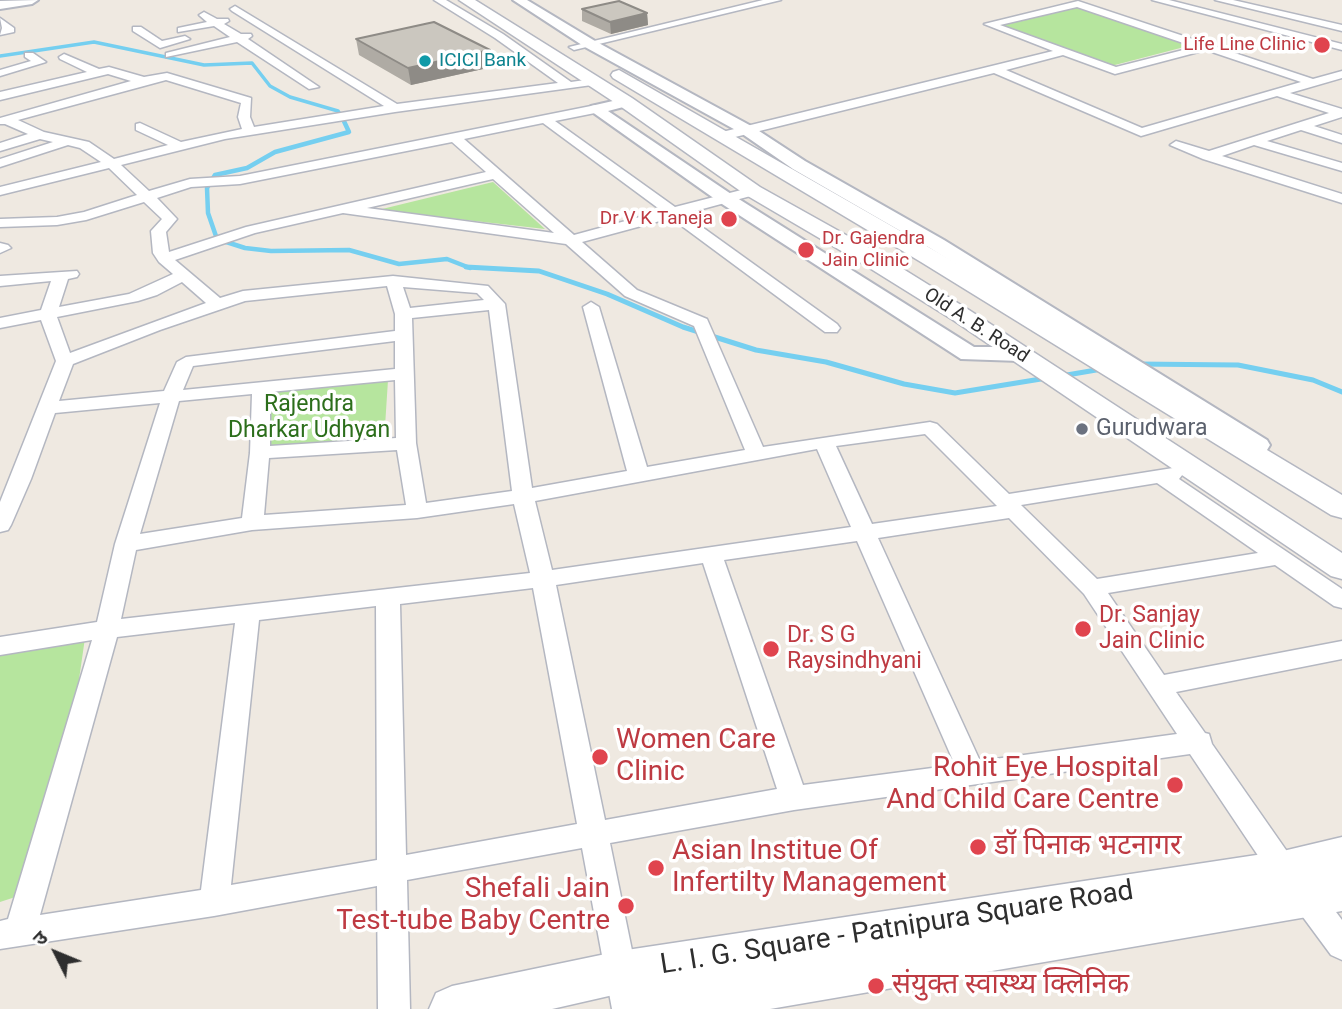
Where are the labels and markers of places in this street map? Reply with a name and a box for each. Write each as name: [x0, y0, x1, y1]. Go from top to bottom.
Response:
place label: Life Line Clinic: [1183, 34, 1306, 56]
marker: Life Line Clinic: [1312, 35, 1332, 55]
place label: ICICI Bank: [439, 50, 526, 72]
marker: ICICI Bank: [417, 53, 433, 69]
place label: Dr V K Taneja: [600, 208, 713, 230]
marker: Dr V K Taneja: [719, 209, 739, 229]
place label: Dr. Gajendra Jain Clinic: [822, 228, 925, 272]
marker: Dr. Gajendra Jain Clinic: [796, 240, 816, 260]
place label: Gurudwara: [1096, 415, 1207, 443]
marker: Gurudwara: [1074, 421, 1090, 437]
place label: Dr. Sanjay Jain Clinic: [1099, 602, 1205, 656]
marker: Dr. Sanjay Jain Clinic: [1073, 619, 1093, 639]
place label: Dr. S G Raysindhyani: [787, 622, 922, 676]
marker: Dr. S G Raysindhyani: [761, 639, 781, 659]
place label: Women Care Clinic: [616, 724, 776, 790]
marker: Women Care Clinic: [590, 747, 610, 767]
place label: Rohit Eye Hospital And Child Care Centre: [886, 752, 1159, 818]
marker: Rohit Eye Hospital And Child Care Centre: [1165, 775, 1185, 795]
place label: डॉ पिनाक भटनागर: [994, 830, 1181, 864]
place label: Asian Institue Of Infertilty Management: [672, 835, 947, 901]
marker: डॉ पिनाक भटनागर: [968, 837, 988, 857]
marker: Asian Institue Of Infertilty Management: [646, 858, 666, 878]
place label: Shefali Jain Test-tube Baby Centre: [336, 873, 610, 939]
marker: Shefali Jain Test-tube Baby Centre: [616, 896, 636, 916]
place label: संयुक्त स्वास्थ्य क्लिनिक: [892, 969, 1129, 1003]
marker: संयुक्त स्वास्थ्य क्लिनिक: [866, 976, 886, 996]

